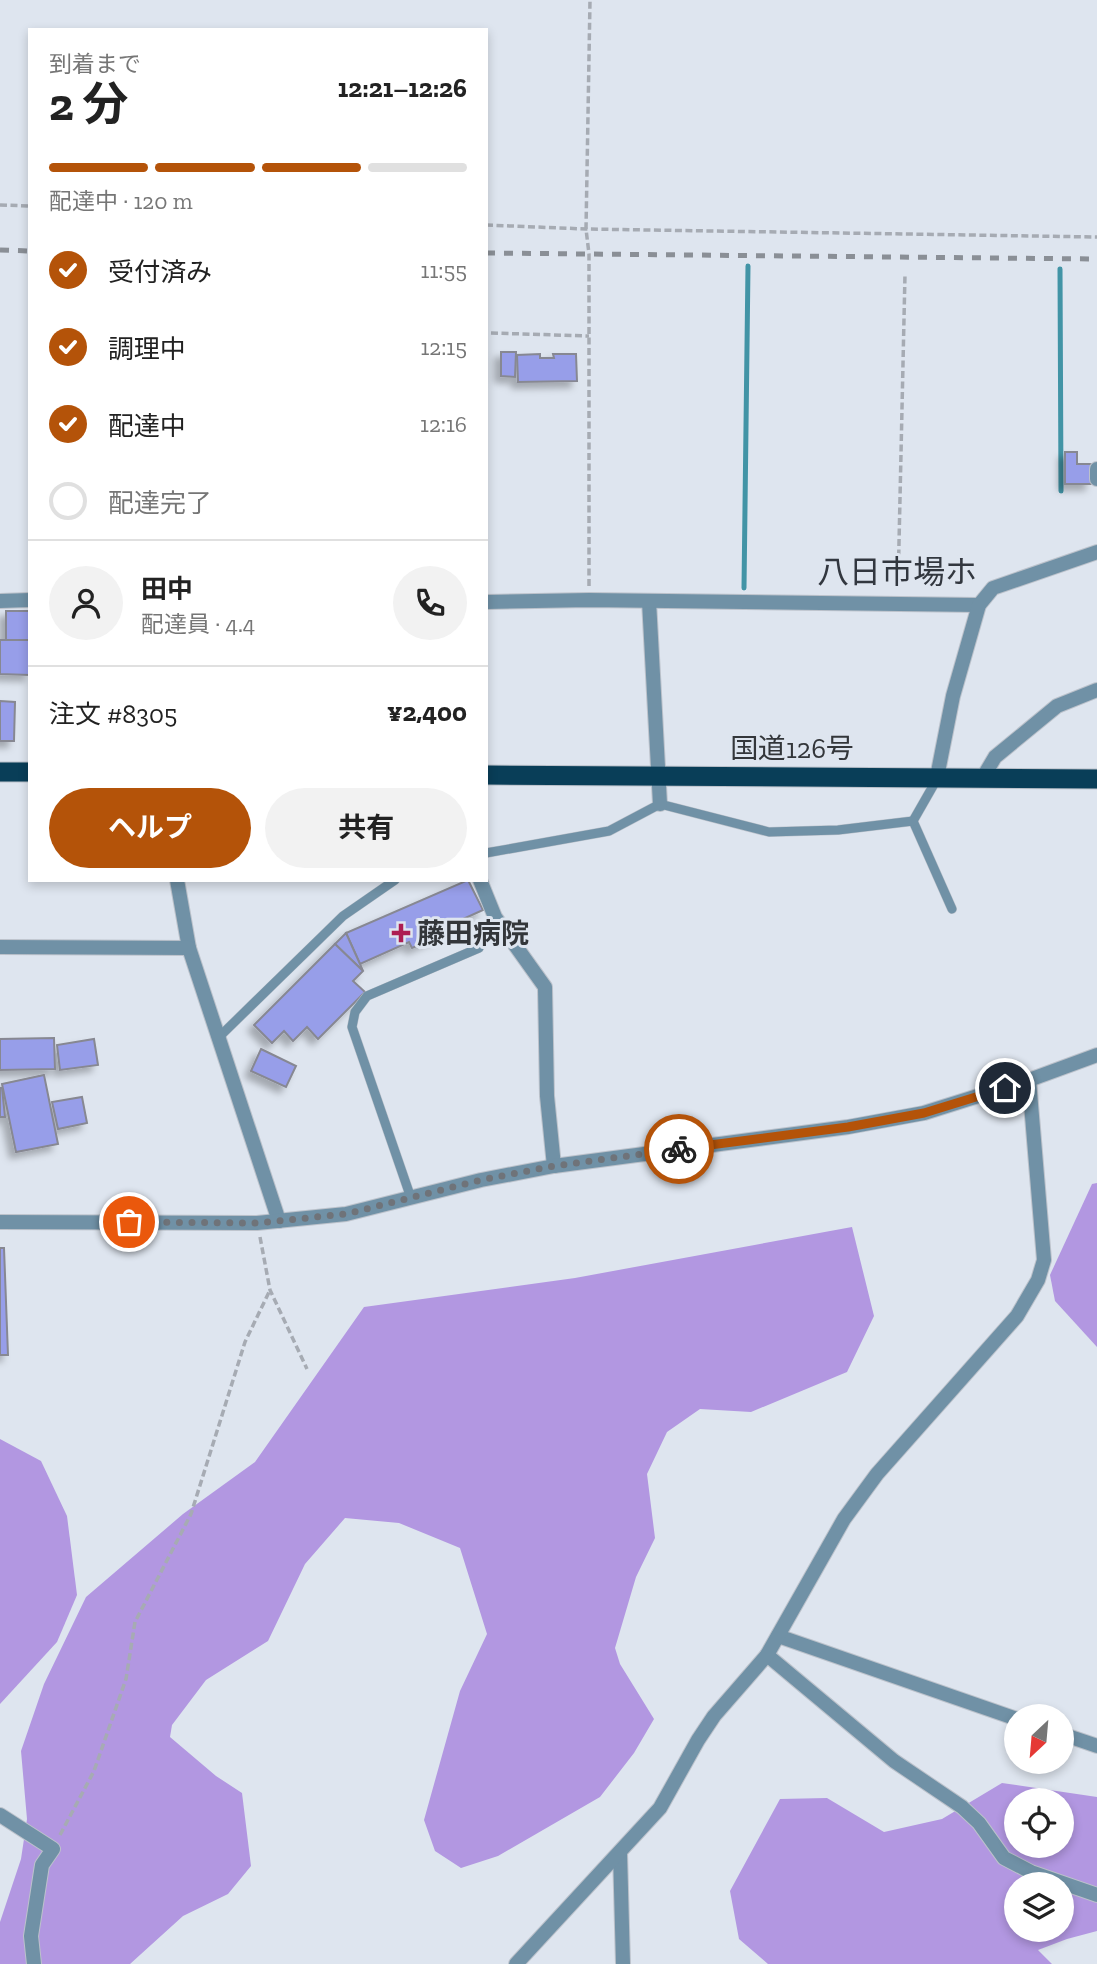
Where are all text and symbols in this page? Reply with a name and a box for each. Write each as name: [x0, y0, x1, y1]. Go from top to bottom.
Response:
text: 到着まで: [49, 50, 141, 78]
text: 12:21–12:26: [338, 72, 467, 104]
text: 2 分: [49, 77, 128, 132]
text: 配達中 · 120 m: [49, 187, 193, 215]
icon: check: [49, 251, 87, 289]
text: 受付済み: [108, 256, 212, 288]
text: 11:55: [421, 256, 467, 284]
icon: check: [49, 328, 87, 366]
text: 調理中: [108, 333, 186, 365]
text: 12:15: [421, 333, 467, 361]
icon: check: [49, 405, 87, 443]
text: 配達中: [108, 410, 186, 442]
text: 12:16: [420, 410, 467, 438]
text: 配達完了: [108, 487, 212, 519]
district label: 八日市場ホ: [817, 553, 977, 591]
button: person: [49, 566, 123, 640]
button: phone: [393, 566, 467, 640]
text: 田中: [141, 573, 193, 605]
text: 配達員 · 4.4: [141, 610, 255, 638]
text: ¥2,400: [387, 696, 467, 728]
text: 注文 #8305: [49, 698, 177, 730]
street label: 国道126号: [730, 732, 854, 765]
button: ヘルプ: [49, 788, 251, 868]
button: 共有: [265, 788, 467, 868]
place label: 藤田病院: [417, 917, 529, 950]
marker: 藤田病院: [391, 923, 411, 943]
pin: [975, 1058, 1035, 1118]
icon: home: [986, 1069, 1024, 1107]
courier: [644, 1114, 714, 1184]
icon: bike: [660, 1130, 698, 1168]
pin: [99, 1192, 159, 1252]
icon: bag: [110, 1203, 148, 1241]
north arrow: [1004, 1704, 1074, 1774]
map controls: [1004, 1704, 1074, 1942]
button: locate: [1004, 1788, 1074, 1858]
button: layers: [1004, 1872, 1074, 1942]

